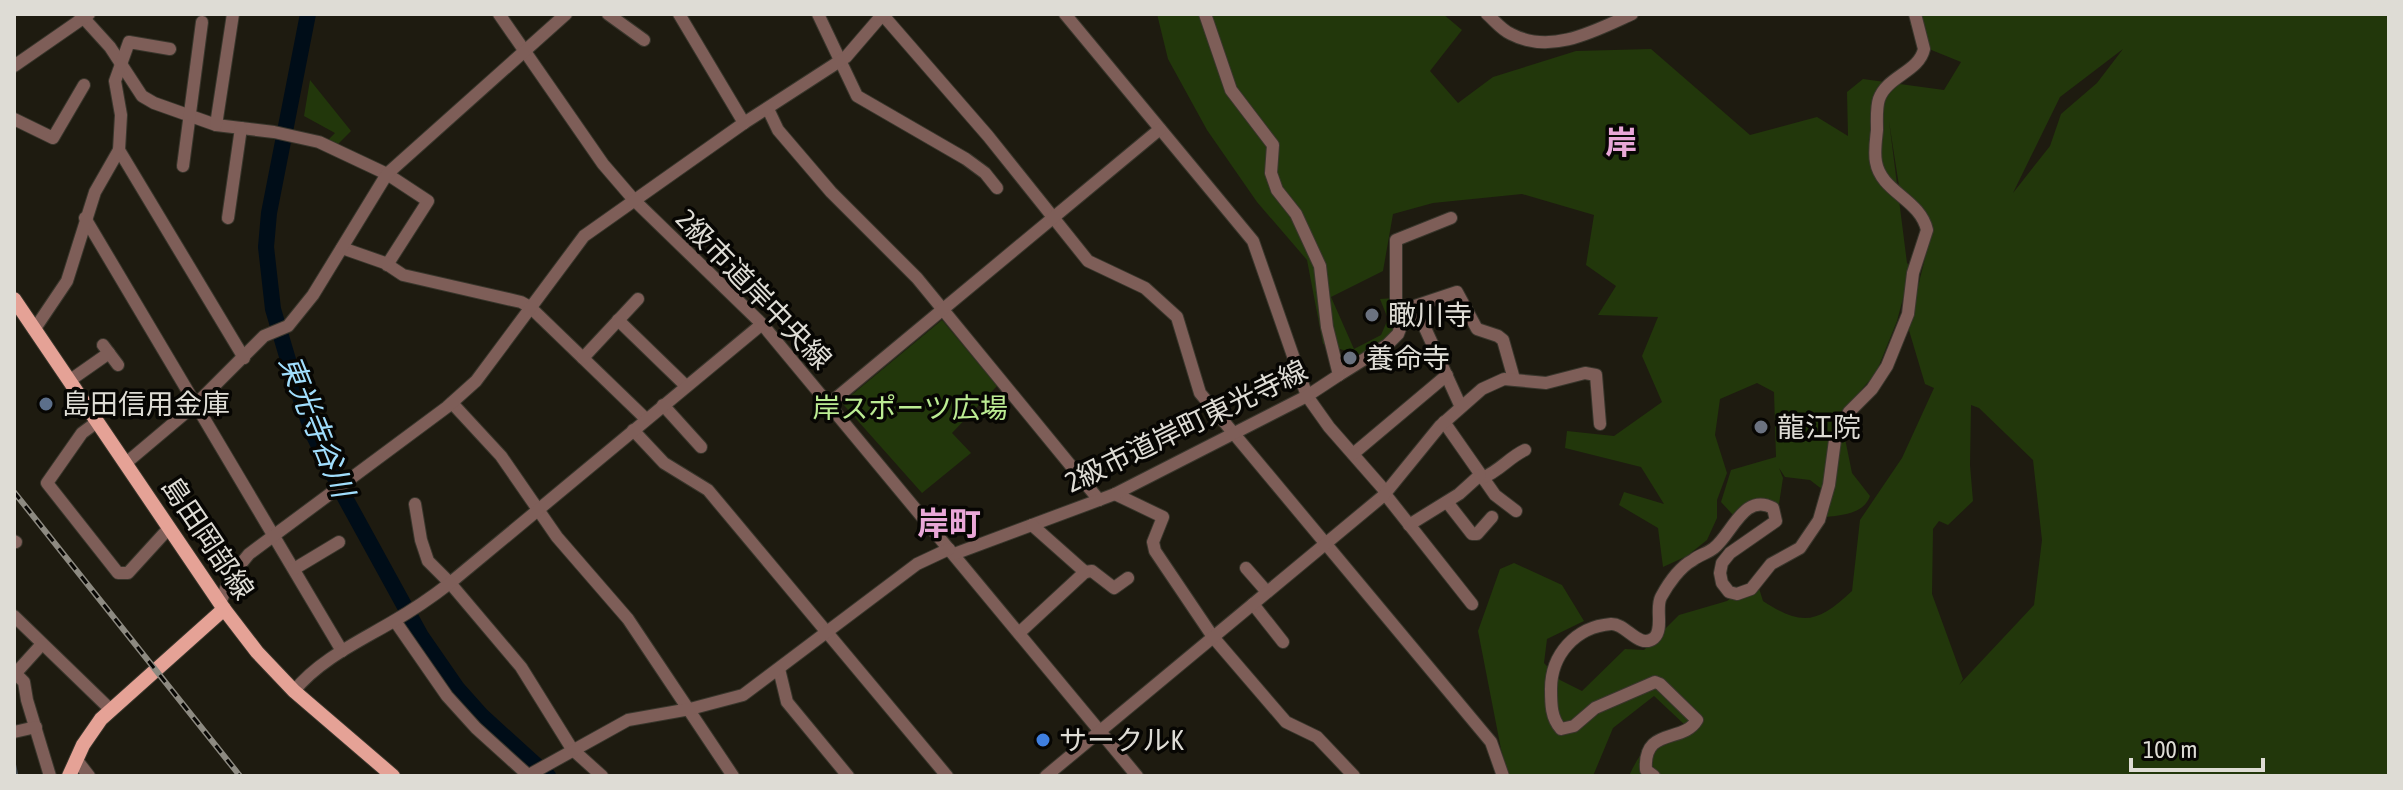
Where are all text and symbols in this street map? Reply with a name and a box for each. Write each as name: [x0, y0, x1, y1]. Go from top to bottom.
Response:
district label: 岸: [1605, 124, 1637, 161]
street label: 2級市道岸中央線: [670, 203, 838, 375]
place label: 瞰川寺: [1388, 299, 1472, 331]
marker: 瞰川寺: [1363, 306, 1381, 324]
place label: 養命寺: [1366, 342, 1450, 374]
marker: 養命寺: [1341, 349, 1359, 367]
water label: 東光寺谷川: [273, 350, 362, 505]
street label: 2級市道岸町東光寺線: [1060, 353, 1312, 499]
place label: 島田信用金庫: [62, 388, 230, 420]
park label: 岸スポーツ広場: [812, 392, 1008, 424]
marker: 島田信用金庫: [37, 395, 55, 413]
place label: 龍江院: [1777, 411, 1861, 443]
marker: 龍江院: [1752, 418, 1770, 436]
street label: 島田岡部線: [156, 471, 260, 605]
district label: 岸町: [917, 505, 981, 542]
scale bar: [2131, 722, 2263, 772]
place label: サークルK: [1059, 724, 1184, 756]
marker: サークルK: [1034, 731, 1052, 749]
text: 100 m: [2143, 736, 2197, 763]

